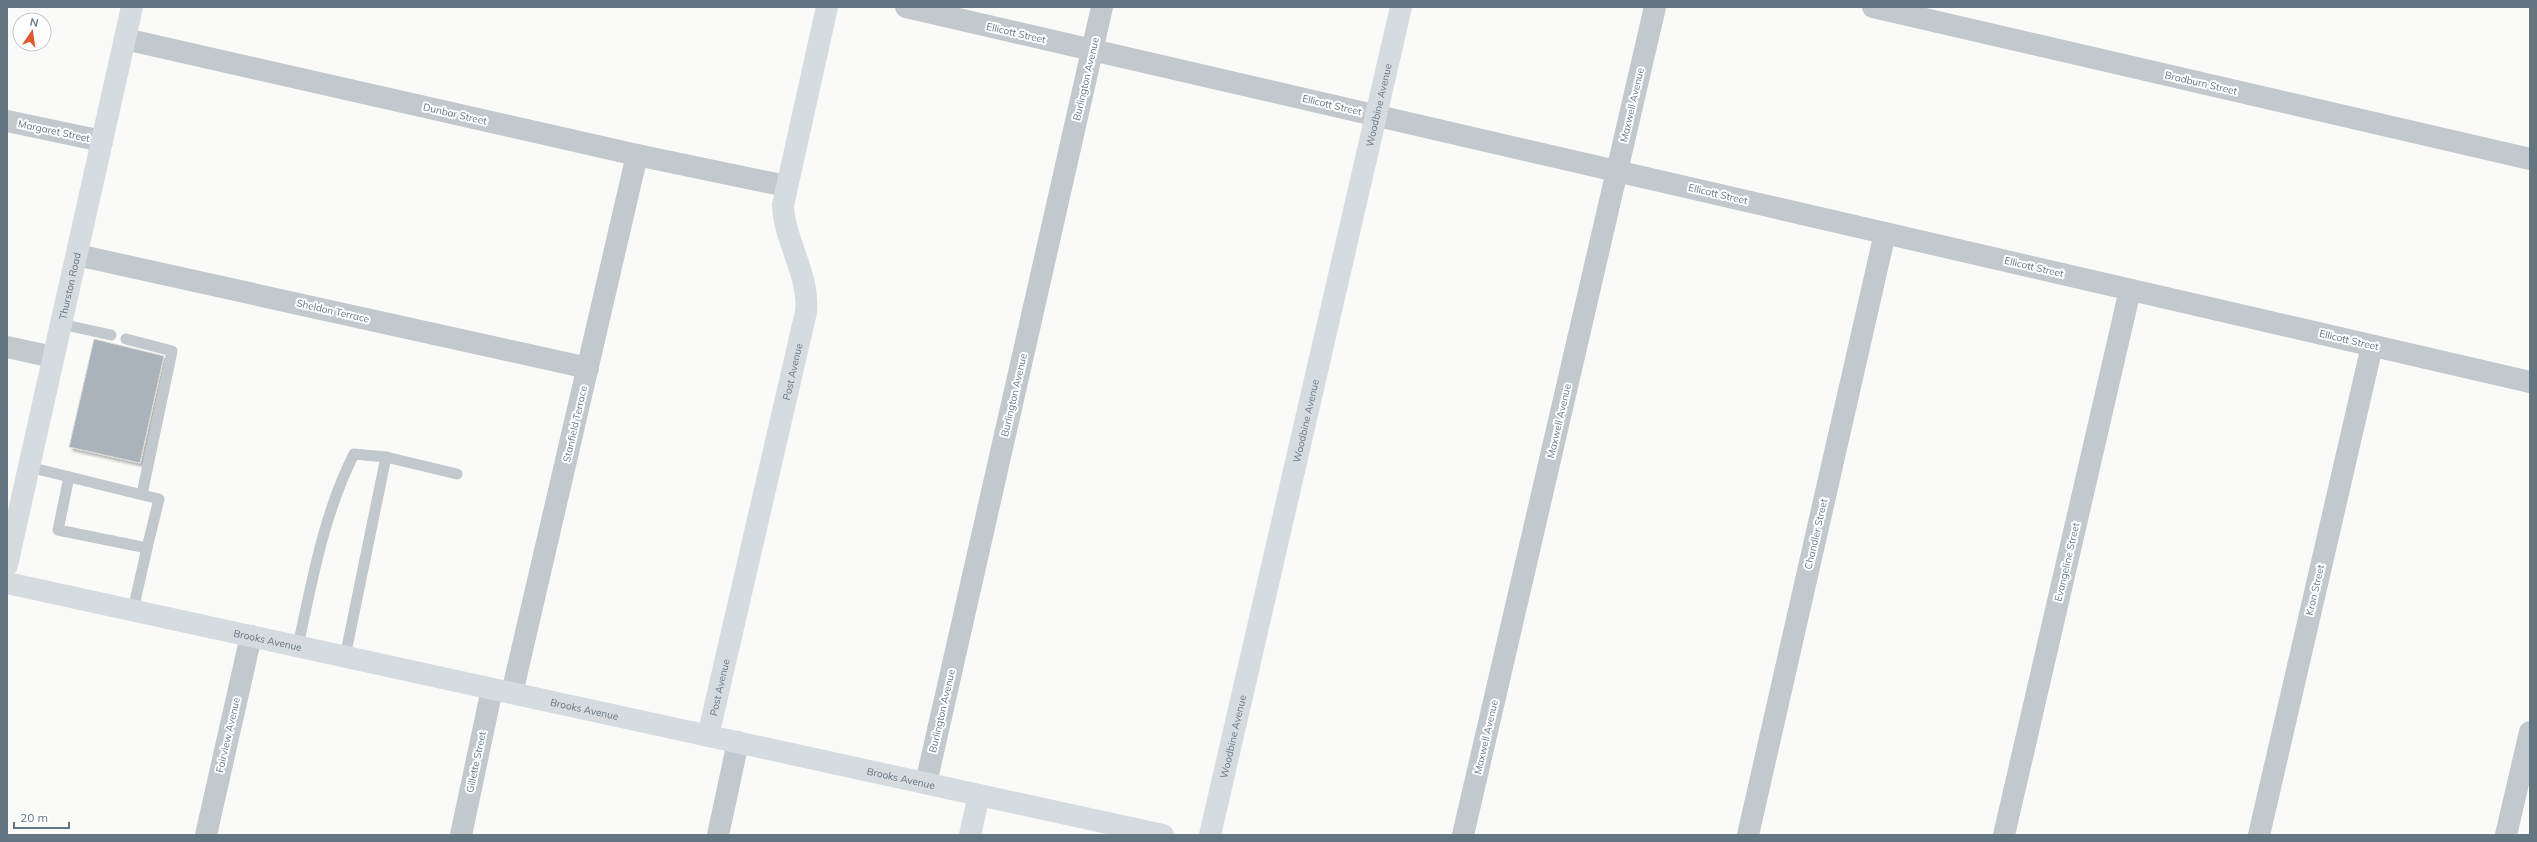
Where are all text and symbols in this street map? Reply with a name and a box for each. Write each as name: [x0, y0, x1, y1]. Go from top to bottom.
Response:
north arrow: [12, 12, 52, 52]
text: N: [29, 15, 40, 30]
street label: Ellicott Street: [985, 20, 1047, 46]
street label: Burlington Avenue: [1070, 36, 1102, 122]
street label: Woodbine Avenue: [1362, 62, 1394, 148]
street label: Maxwell Avenue: [1617, 66, 1647, 144]
street label: Bradburn Street: [2164, 68, 2239, 98]
street label: Ellicott Street: [1301, 92, 1363, 118]
street label: Dunbar Street: [422, 100, 489, 128]
street label: Margaret Street: [17, 117, 92, 145]
street label: Ellicott Street: [1687, 181, 1749, 207]
street label: Thurston Road: [56, 251, 83, 321]
street label: Ellicott Street: [2003, 254, 2065, 280]
street label: Sheldon Terrace: [295, 296, 371, 326]
street label: Ellicott Street: [2318, 327, 2380, 353]
street label: Post Avenue: [779, 342, 805, 401]
street label: Burlington Avenue: [998, 352, 1030, 438]
street label: Woodbine Avenue: [1290, 378, 1321, 464]
street label: Maxwell Avenue: [1544, 382, 1574, 460]
street label: Stanfield Terrace: [560, 385, 590, 463]
street label: Chandler Street: [1802, 497, 1831, 571]
street label: Evangeline Street: [2052, 521, 2083, 603]
street label: Kron Street: [2303, 563, 2327, 617]
street label: Brooks Avenue: [233, 626, 303, 654]
street label: Post Avenue: [706, 658, 732, 717]
street label: Burlington Avenue: [926, 668, 958, 754]
street label: Woodbine Avenue: [1217, 694, 1249, 780]
street label: Brooks Avenue: [549, 695, 620, 723]
street label: Fairview Avenue: [213, 696, 243, 774]
street label: Maxwell Avenue: [1471, 698, 1501, 776]
street label: Gillette Street: [463, 730, 489, 794]
street label: Brooks Avenue: [866, 764, 936, 792]
scale bar: [14, 804, 69, 830]
text: 20 m: [20, 810, 48, 825]

